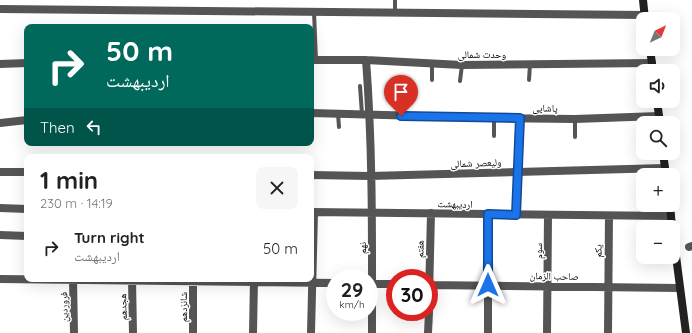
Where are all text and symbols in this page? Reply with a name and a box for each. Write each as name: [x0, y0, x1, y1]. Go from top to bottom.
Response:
north arrow: [636, 12, 680, 56]
map controls: [636, 12, 680, 264]
text: 50 m: [106, 33, 173, 68]
icon: right: [40, 40, 92, 92]
street label: وحدت شمالی: [458, 48, 507, 61]
button: sound: [636, 64, 680, 108]
text: اردیبهشت: [106, 69, 170, 92]
pin: [384, 75, 418, 116]
icon: arrive: [390, 81, 412, 103]
street label: پاشایی: [532, 101, 558, 115]
icon: left: [83, 116, 105, 138]
button: search: [636, 116, 680, 160]
text: Then: [40, 118, 75, 137]
street label: ولیعصر شمالی: [450, 156, 502, 170]
text: 1 min: [40, 165, 98, 195]
button: close: [256, 167, 298, 209]
button: +: [636, 168, 680, 212]
text: 230 m · 14:19: [40, 195, 113, 211]
street label: اردیبهشت: [437, 197, 473, 211]
button: −: [636, 220, 680, 264]
text: Turn right: [74, 228, 145, 247]
icon: right: [40, 237, 62, 259]
text: 50 m: [263, 239, 298, 258]
street label: هفتم: [413, 240, 428, 258]
street label: نهم: [356, 242, 370, 254]
street label: سوم: [532, 243, 546, 259]
street label: یکم: [591, 244, 606, 258]
text: اردیبهشت: [74, 248, 120, 264]
position arrow: [467, 264, 509, 306]
speed limit sign: 30: [386, 269, 438, 321]
street label: صاحب الزمان: [529, 269, 579, 283]
text: 29: [341, 277, 363, 302]
street label: شانزدهم: [177, 291, 191, 322]
street label: فروردین: [57, 292, 71, 322]
street label: هجدهم: [116, 293, 131, 321]
text: km/h: [339, 298, 365, 311]

